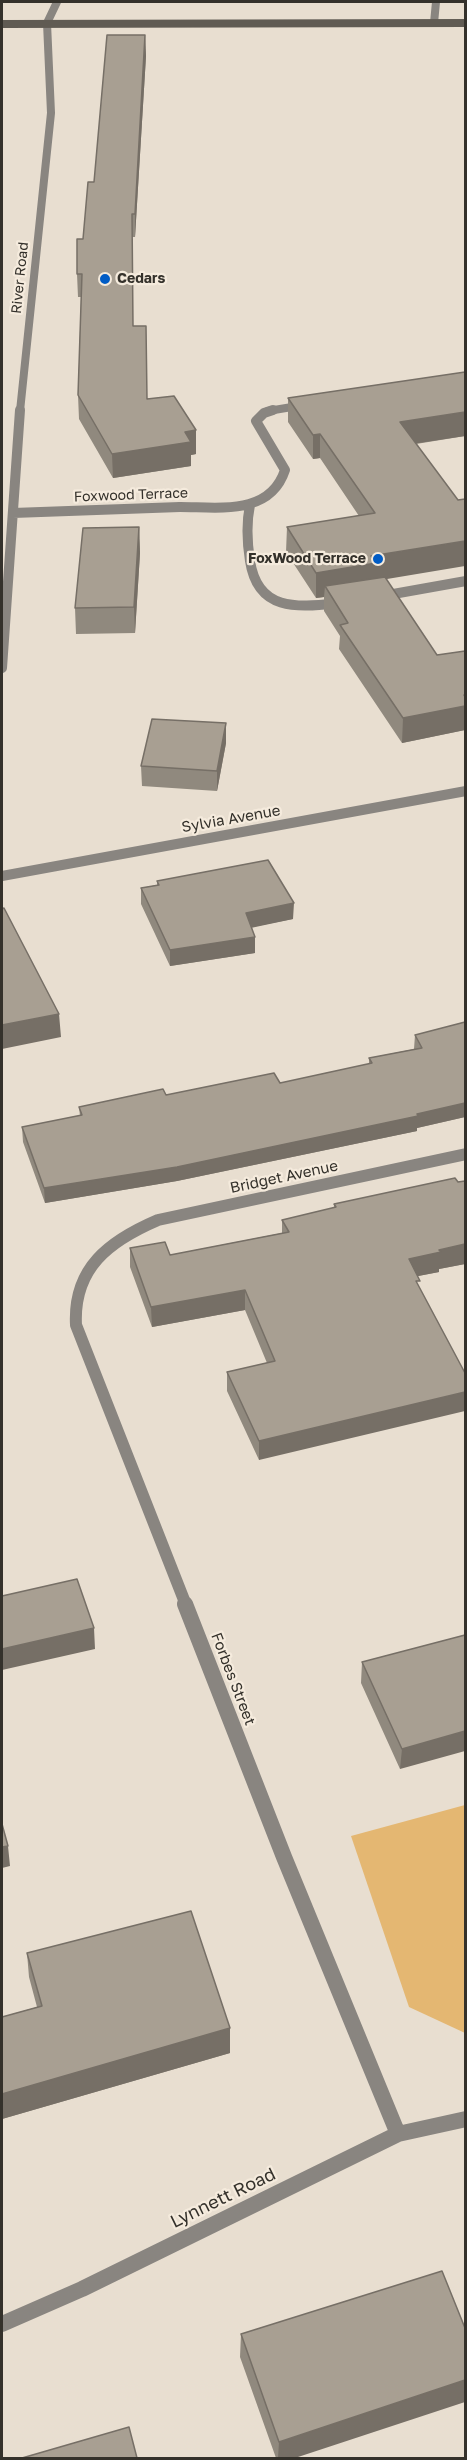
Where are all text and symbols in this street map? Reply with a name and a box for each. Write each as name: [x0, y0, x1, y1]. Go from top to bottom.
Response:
street label: River Road: [8, 241, 32, 315]
place label: Cedars: [117, 271, 165, 287]
marker: Cedars: [98, 272, 112, 286]
street label: Foxwood Terrace: [74, 485, 188, 505]
place label: FoxWood Terrace: [248, 551, 366, 567]
marker: FoxWood Terrace: [371, 552, 385, 566]
street label: Sylvia Avenue: [180, 801, 282, 837]
street label: Bridget Avenue: [228, 1157, 340, 1197]
street label: Forbes Street: [207, 1630, 259, 1728]
street label: Lynnett Road: [167, 2163, 279, 2233]

